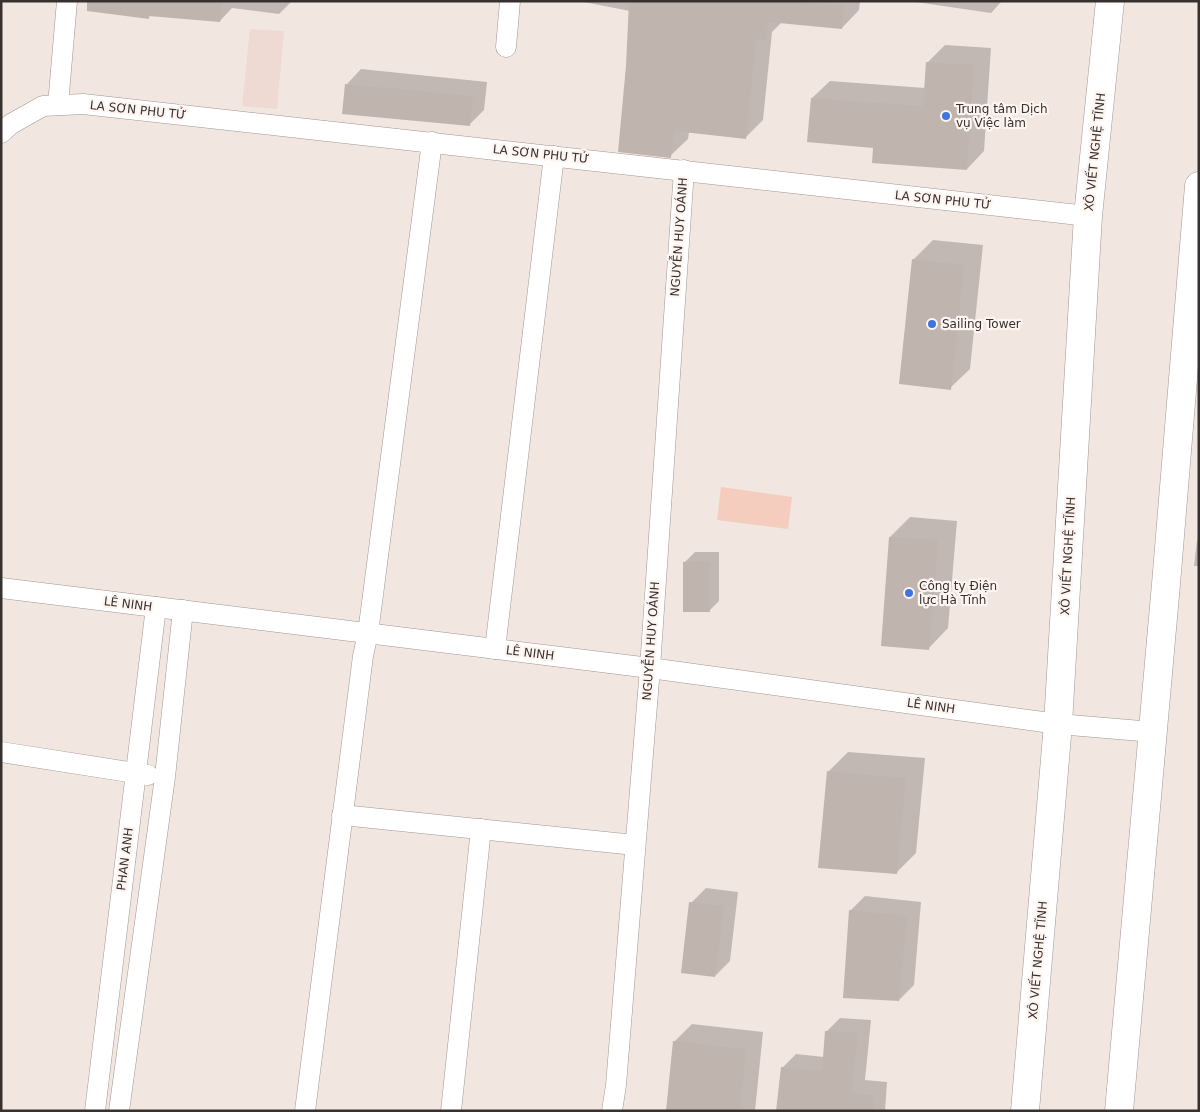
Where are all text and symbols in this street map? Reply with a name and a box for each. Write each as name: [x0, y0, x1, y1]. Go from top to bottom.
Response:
street label: XÔ VIẾT NGHỆ TĨNH: [1080, 92, 1108, 212]
street label: LA SƠN PHU TỬ: [89, 96, 187, 122]
place label: Trung tâm Dịch vụ Việc làm: [955, 102, 1047, 130]
marker: Trung tâm Dịch vụ Việc làm: [940, 110, 952, 122]
street label: LA SƠN PHU TỬ: [492, 140, 590, 166]
street label: NGUYỄN HUY OÁNH: [666, 177, 690, 297]
street label: LA SƠN PHU TỬ: [894, 186, 992, 212]
place label: Sailing Tower: [942, 317, 1021, 331]
marker: Sailing Tower: [926, 318, 938, 330]
street label: XÔ VIẾT NGHỆ TĨNH: [1056, 496, 1078, 616]
place label: Công ty Điện lực Hà Tĩnh: [919, 579, 997, 607]
street label: NGUYỄN HUY OÁNH: [638, 581, 662, 701]
marker: Công ty Điện lực Hà Tĩnh: [903, 587, 915, 599]
street label: LÊ NINH: [103, 593, 153, 614]
street label: LÊ NINH: [505, 642, 555, 663]
street label: LÊ NINH: [906, 695, 956, 716]
street label: PHAN ANH: [114, 827, 136, 891]
street label: XÔ VIẾT NGHỆ TĨNH: [1024, 900, 1050, 1020]

